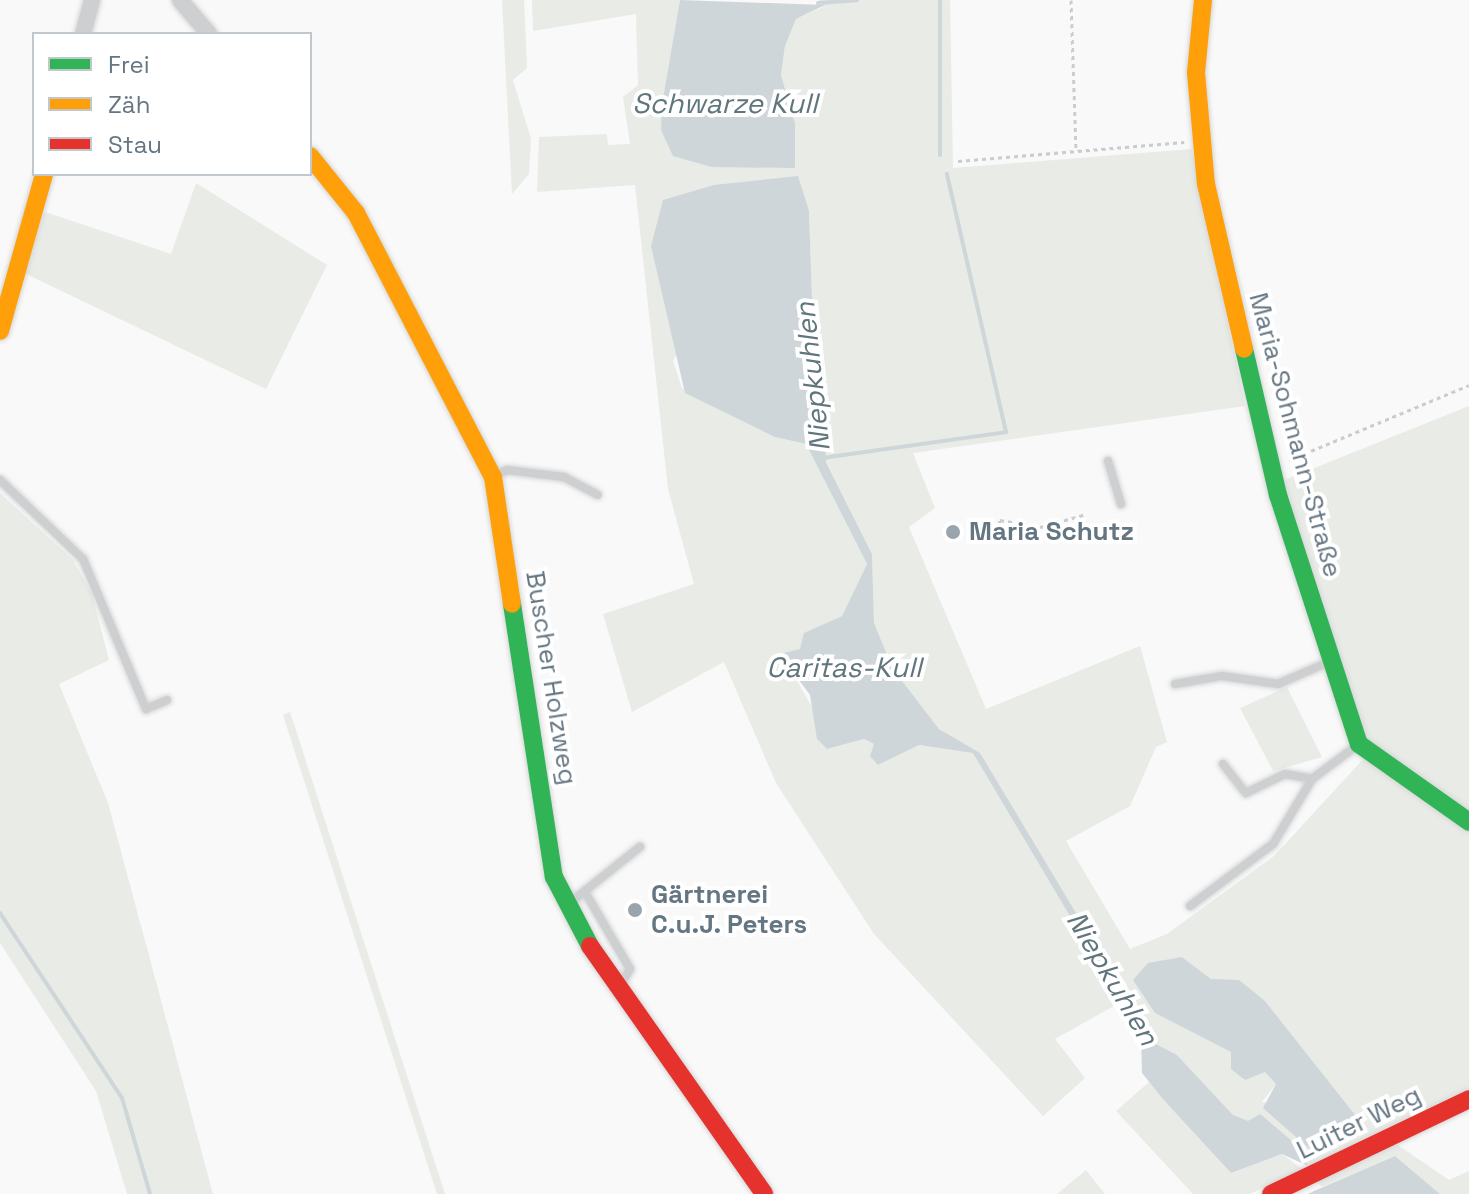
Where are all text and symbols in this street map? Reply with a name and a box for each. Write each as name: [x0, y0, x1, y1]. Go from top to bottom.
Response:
legend: [32, 32, 312, 176]
text: Frei: [108, 49, 150, 80]
water label: Schwarze Kull: [632, 86, 818, 120]
text: Zäh: [108, 89, 150, 120]
text: Stau: [108, 129, 162, 160]
street label: Maria-Sohmann-Straße: [1242, 289, 1348, 581]
water label: Niepkuhlen: [787, 301, 837, 453]
place label: Maria Schutz: [969, 516, 1134, 548]
marker: Maria Schutz: [944, 523, 962, 541]
street label: Buscher Holzweg: [519, 569, 583, 787]
water label: Caritas-Kull: [766, 650, 922, 684]
place label: Gärtnerei C.u.J. Peters: [651, 879, 808, 940]
marker: Gärtnerei C.u.J. Peters: [626, 901, 644, 919]
water label: Niepkuhlen: [1060, 905, 1166, 1051]
street label: Luiter Weg: [1292, 1080, 1426, 1166]

